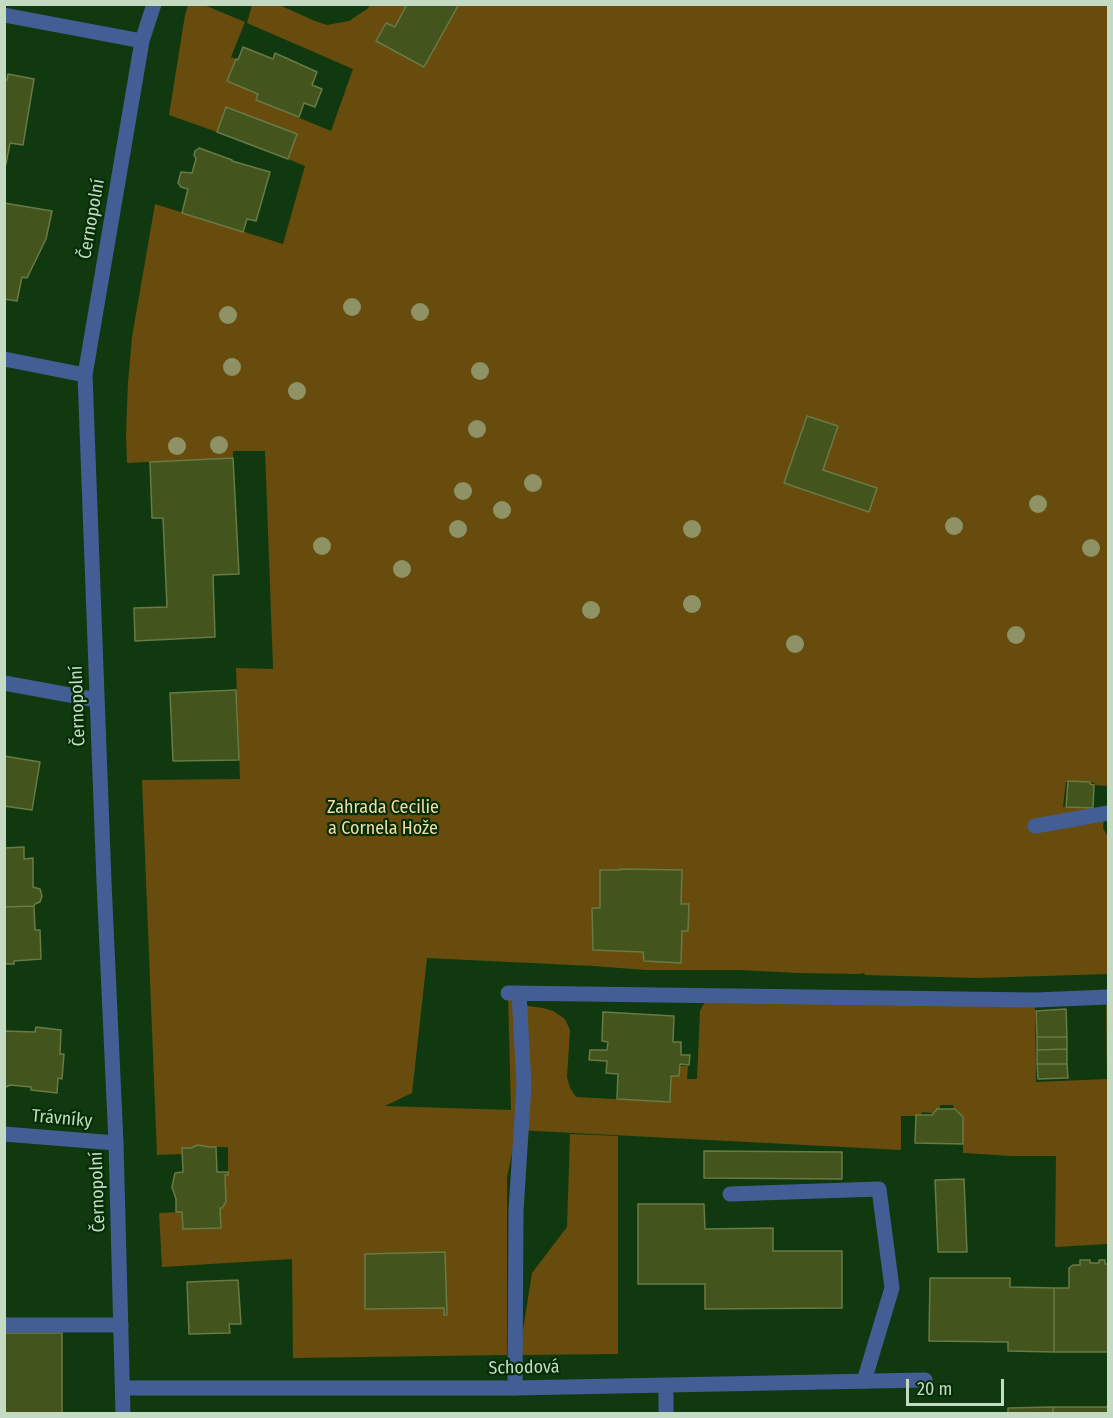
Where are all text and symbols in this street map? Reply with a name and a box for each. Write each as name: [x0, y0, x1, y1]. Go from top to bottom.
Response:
street label: Černopolní: [74, 177, 110, 261]
street label: Černopolní: [66, 665, 90, 747]
park label: Zahrada Cecilie a Cornela Hože: [327, 797, 439, 840]
street label: Trávníky: [31, 1106, 93, 1132]
street label: Černopolní: [86, 1151, 110, 1233]
street label: Schodová: [488, 1357, 560, 1379]
scale bar: [909, 1367, 1006, 1405]
text: 20 m: [917, 1378, 952, 1400]

